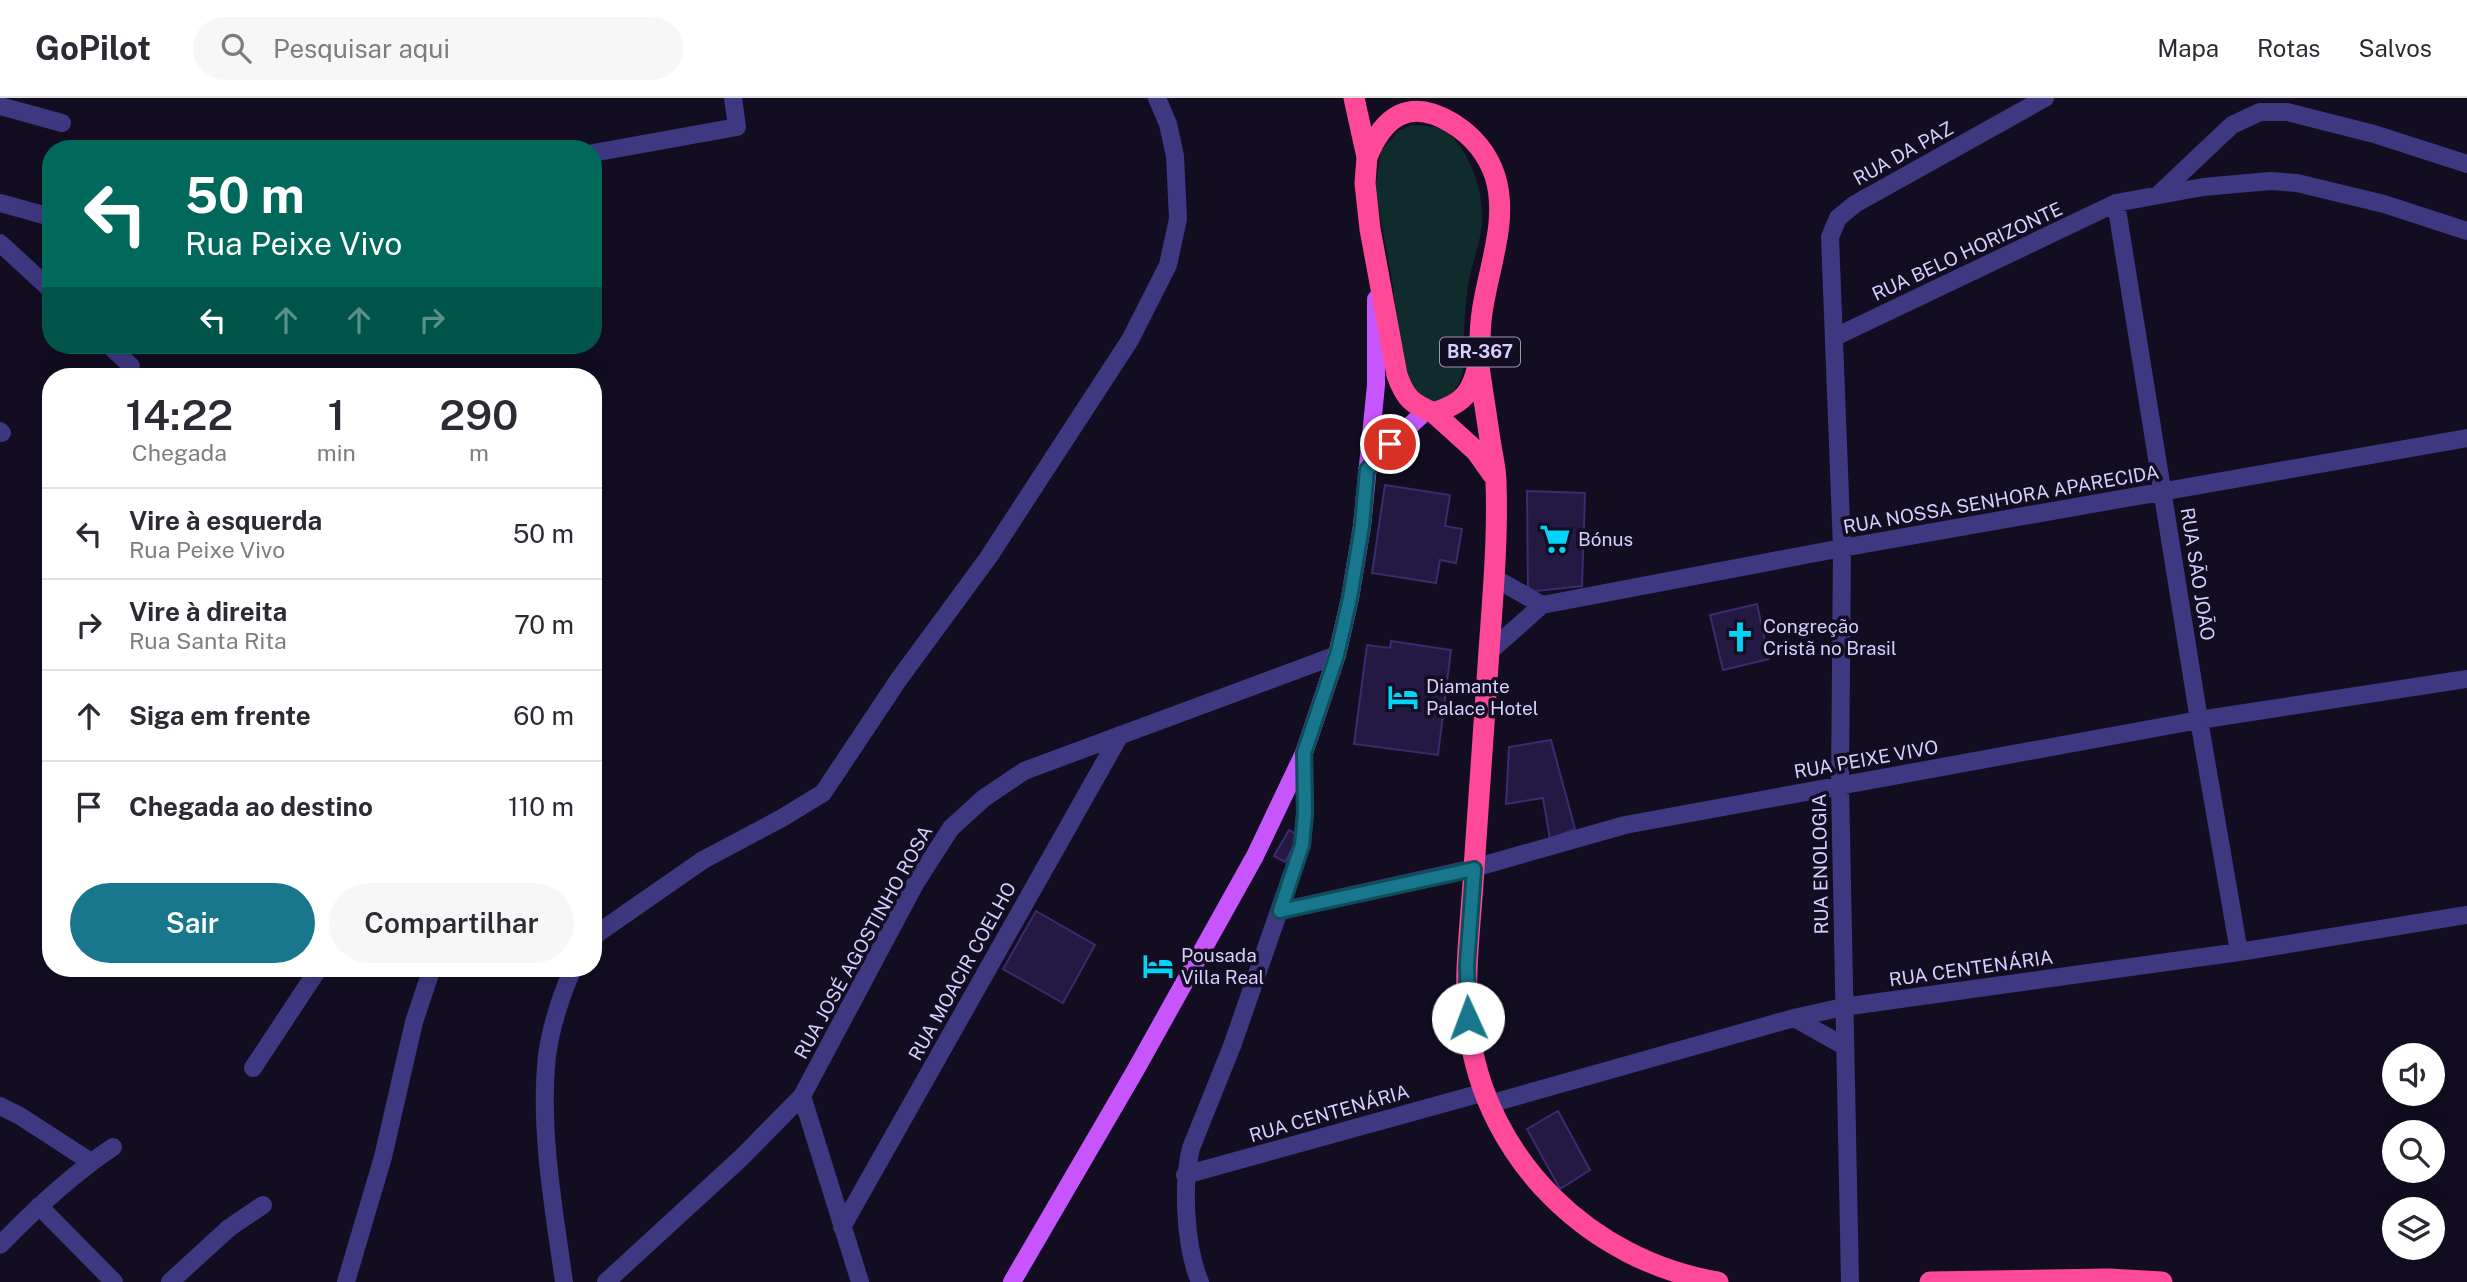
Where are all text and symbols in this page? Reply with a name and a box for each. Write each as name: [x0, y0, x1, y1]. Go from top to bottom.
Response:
search box: [193, 17, 683, 80]
text: GoPilot: [35, 29, 151, 67]
icon: search: [217, 29, 255, 67]
text: Pesquisar aqui: [273, 33, 450, 64]
text: Mapa: [2157, 34, 2219, 62]
text: Rotas: [2257, 34, 2320, 62]
text: Salvos: [2358, 34, 2432, 62]
street label: RUA DA PAZ: [1849, 117, 1957, 189]
text: 50 m: [185, 166, 305, 224]
icon: left: [70, 168, 161, 259]
street label: RUA BELO HORIZONTE: [1868, 197, 2066, 305]
text: Rua Peixe Vivo: [185, 225, 402, 262]
icon: left: [194, 301, 232, 339]
icon: ahead: [267, 301, 305, 339]
icon: ahead: [340, 301, 378, 339]
icon: right: [413, 301, 451, 339]
road number: BR-367: [1440, 338, 1520, 366]
text: 14:22: [126, 390, 233, 439]
text: 1: [328, 390, 345, 439]
text: 290: [439, 390, 519, 439]
pin: [1360, 414, 1420, 474]
icon: arrive: [1371, 425, 1409, 463]
text: Chegada: [132, 439, 227, 466]
text: min: [317, 439, 356, 466]
text: m: [469, 439, 489, 466]
street label: RUA NOSSA SENHORA APARECIDA: [1841, 460, 2161, 538]
text: Vire à esquerda: [129, 505, 322, 536]
street label: RUA SÃO JOÃO: [2177, 506, 2219, 642]
icon: left: [70, 515, 108, 553]
text: 50 m: [513, 518, 574, 549]
supermarket icon: Bónus: [1538, 522, 1572, 556]
place label: Bónus: [1578, 528, 1633, 550]
text: Rua Peixe Vivo: [129, 536, 285, 563]
text: Vire à direita: [129, 596, 287, 627]
icon: right: [70, 606, 108, 644]
text: 70 m: [514, 609, 574, 640]
place label: Congreção Cristã no Brasil: [1763, 615, 1897, 659]
church icon: Congreção Cristã no Brasil: [1723, 620, 1757, 654]
text: Rua Santa Rita: [129, 627, 287, 654]
place label: Diamante Palace Hotel: [1426, 675, 1539, 719]
hotel icon: Diamante Palace Hotel: [1386, 680, 1420, 714]
icon: ahead: [70, 697, 108, 735]
text: Siga em frente: [129, 700, 311, 731]
text: 60 m: [513, 700, 574, 731]
street label: RUA PEIXE VIVO: [1792, 735, 1940, 783]
icon: arrive: [70, 788, 108, 826]
text: Chegada ao destino: [129, 791, 373, 822]
text: 110 m: [508, 791, 574, 822]
street label: RUA ENOLOGIA: [1808, 793, 1832, 935]
street label: RUA JOSÉ AGOSTINHO ROSA: [790, 822, 936, 1062]
street label: RUA MOACIR COELHO: [904, 878, 1020, 1064]
button: Sair: [70, 883, 315, 963]
button: Compartilhar: [329, 883, 574, 963]
place label: Pousada Villa Real: [1181, 944, 1264, 988]
street label: RUA CENTENÁRIA: [1888, 946, 2054, 990]
hotel icon: Pousada Villa Real: [1141, 949, 1175, 983]
position arrow: [1431, 981, 1505, 1055]
map controls: [2382, 1043, 2445, 1260]
button: sound: [2382, 1043, 2445, 1106]
street label: RUA CENTENÁRIA: [1247, 1080, 1411, 1146]
button: search: [2382, 1120, 2445, 1183]
button: layers: [2382, 1197, 2445, 1260]

